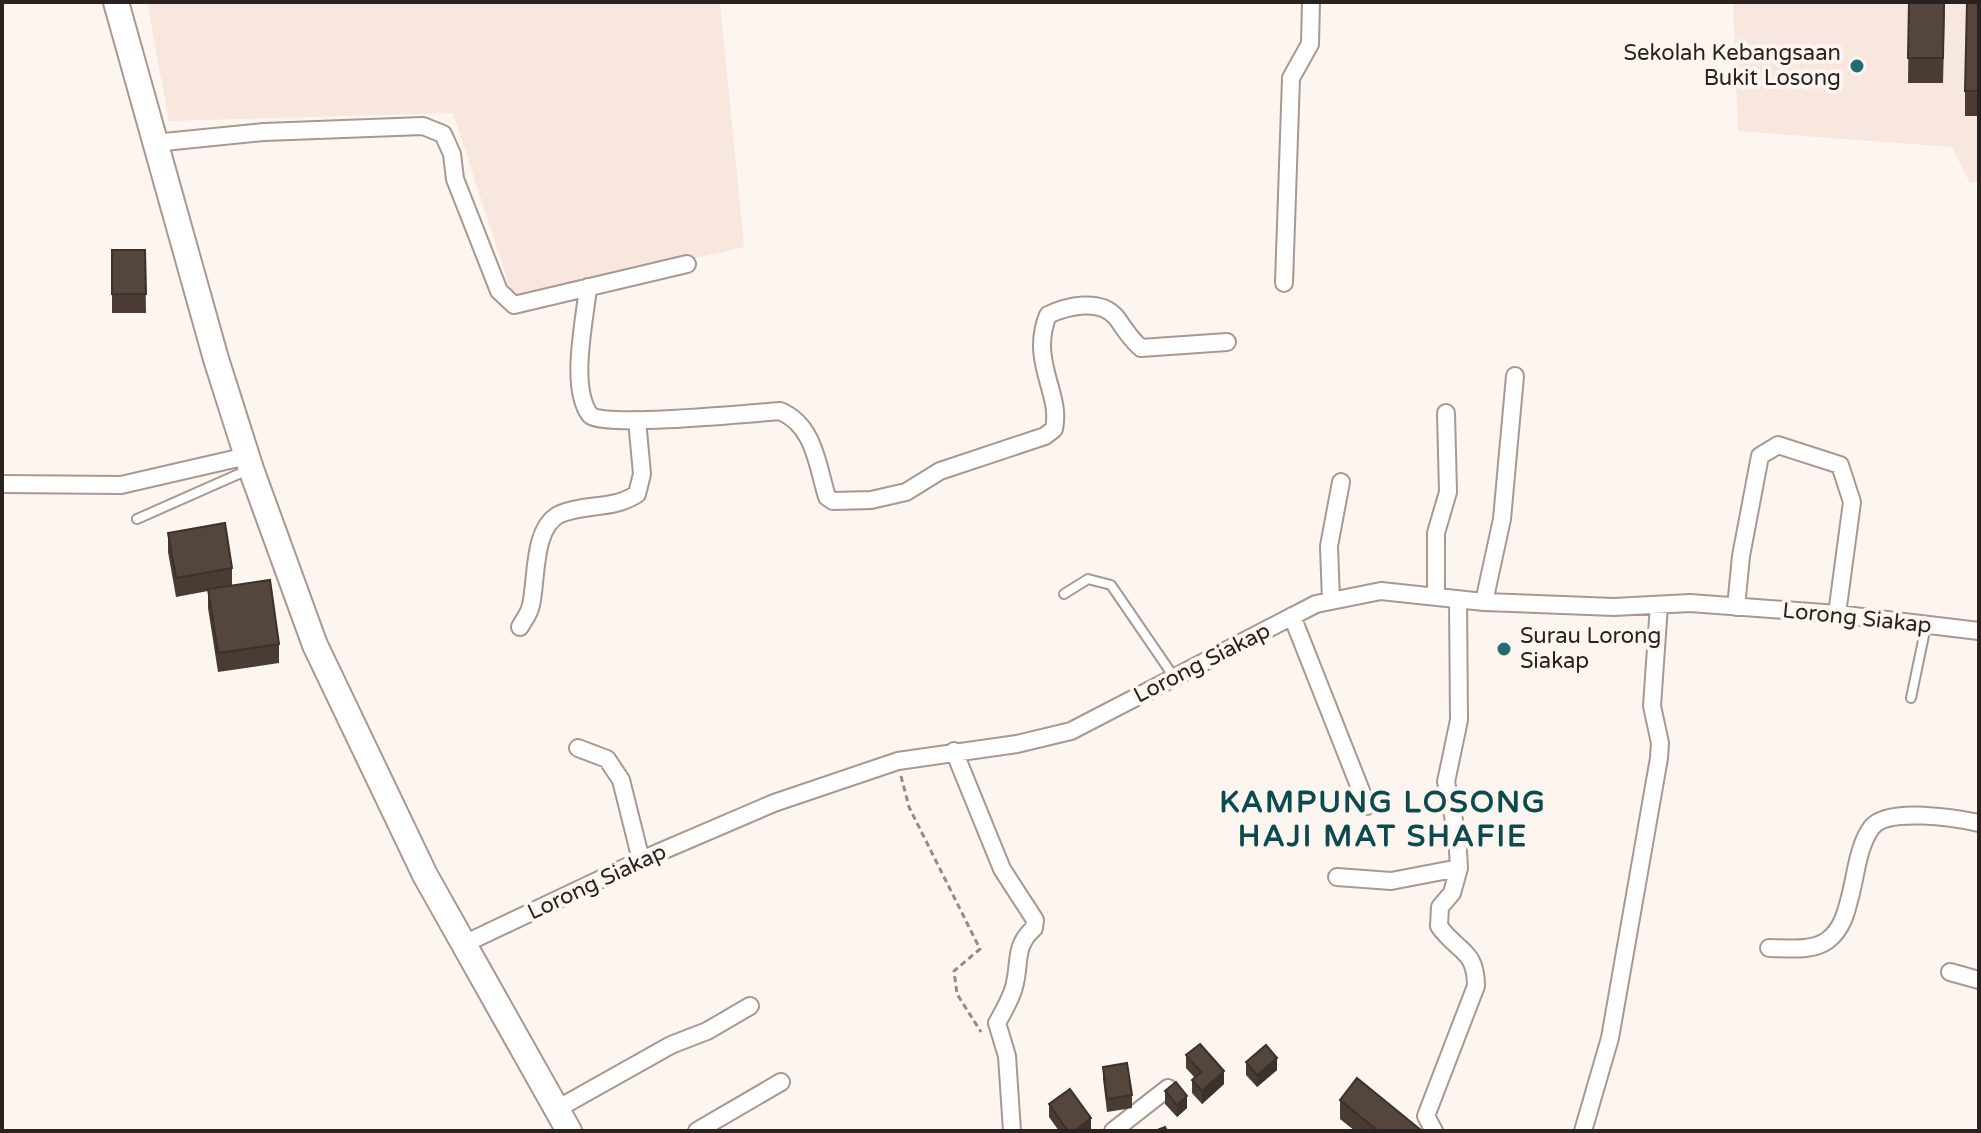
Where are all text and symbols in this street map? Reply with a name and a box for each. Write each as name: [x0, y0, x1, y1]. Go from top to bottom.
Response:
place label: Sekolah Kebangsaan Bukit Losong: [1623, 40, 1841, 91]
marker: Sekolah Kebangsaan Bukit Losong: [1848, 57, 1866, 75]
street label: Lorong Siakap: [1781, 597, 1933, 639]
street label: Lorong Siakap: [1129, 617, 1275, 709]
place label: Surau Lorong Siakap: [1520, 623, 1661, 674]
marker: Surau Lorong Siakap: [1495, 640, 1513, 658]
district label: KAMPUNG LOSONG HAJI MAT SHAFIE: [1219, 784, 1547, 855]
street label: Lorong Siakap: [524, 839, 670, 925]

